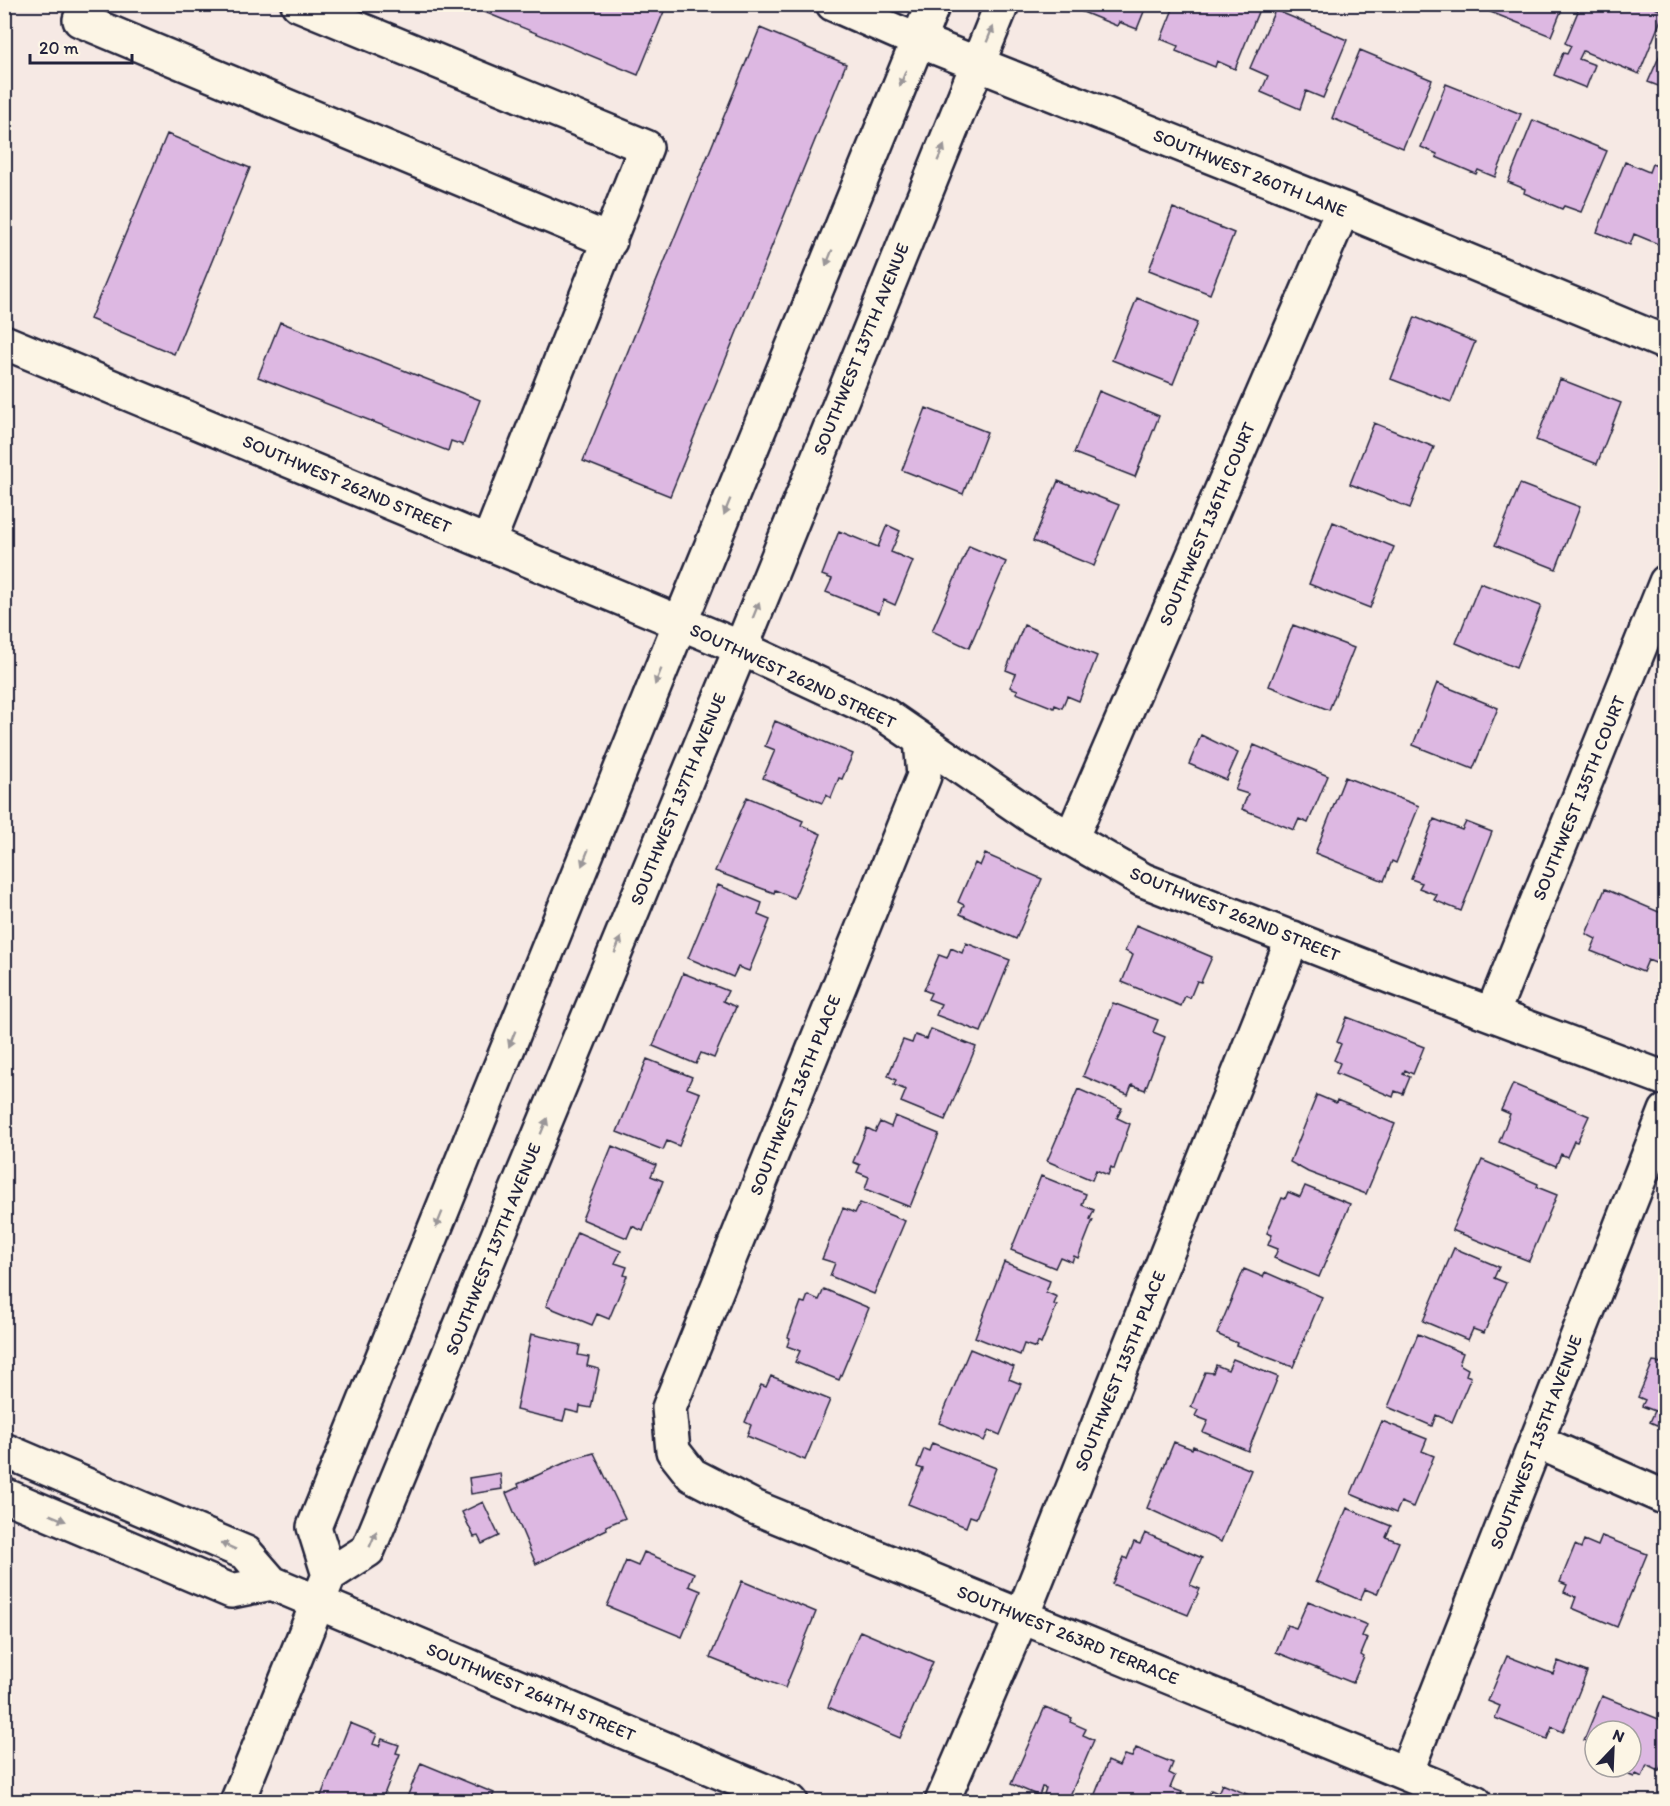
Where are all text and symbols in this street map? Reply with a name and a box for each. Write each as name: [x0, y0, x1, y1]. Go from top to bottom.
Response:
one-way arrow: [985, 25, 995, 43]
scale bar: [30, 27, 132, 65]
text: 20 m: [39, 37, 79, 59]
one-way arrow: [898, 69, 907, 87]
street label: SOUTHWEST 260TH LANE: [1150, 124, 1350, 222]
one-way arrow: [937, 144, 946, 162]
street label: SOUTHWEST 137TH AVENUE: [808, 239, 914, 458]
one-way arrow: [824, 250, 834, 268]
street label: SOUTHWEST 136TH COURT: [1154, 419, 1260, 629]
street label: SOUTHWEST 262ND STREET: [239, 430, 455, 538]
one-way arrow: [722, 499, 732, 517]
one-way arrow: [752, 601, 761, 619]
street label: SOUTHWEST 262ND STREET: [686, 619, 900, 733]
one-way arrow: [653, 668, 662, 686]
street label: SOUTHWEST 137TH AVENUE: [625, 689, 731, 908]
street label: SOUTHWEST 135TH COURT: [1528, 692, 1630, 904]
one-way arrow: [580, 849, 589, 867]
street label: SOUTHWEST 262ND STREET: [1127, 862, 1343, 966]
one-way arrow: [613, 936, 623, 954]
street label: SOUTHWEST 136TH PLACE: [745, 991, 845, 1199]
one-way arrow: [507, 1030, 516, 1048]
one-way arrow: [539, 1116, 549, 1134]
street label: SOUTHWEST 137TH AVENUE: [440, 1139, 546, 1358]
one-way arrow: [434, 1211, 443, 1229]
street label: SOUTHWEST 135TH PLACE: [1070, 1268, 1170, 1474]
street label: SOUTHWEST 135TH AVENUE: [1485, 1332, 1587, 1552]
one-way arrow: [50, 1513, 67, 1522]
one-way arrow: [369, 1530, 378, 1548]
one-way arrow: [219, 1541, 237, 1550]
street label: SOUTHWEST 263RD TERRACE: [954, 1580, 1182, 1690]
street label: SOUTHWEST 264TH STREET: [423, 1638, 639, 1746]
north arrow: [1583, 1719, 1643, 1779]
text: N: [1610, 1725, 1627, 1747]

